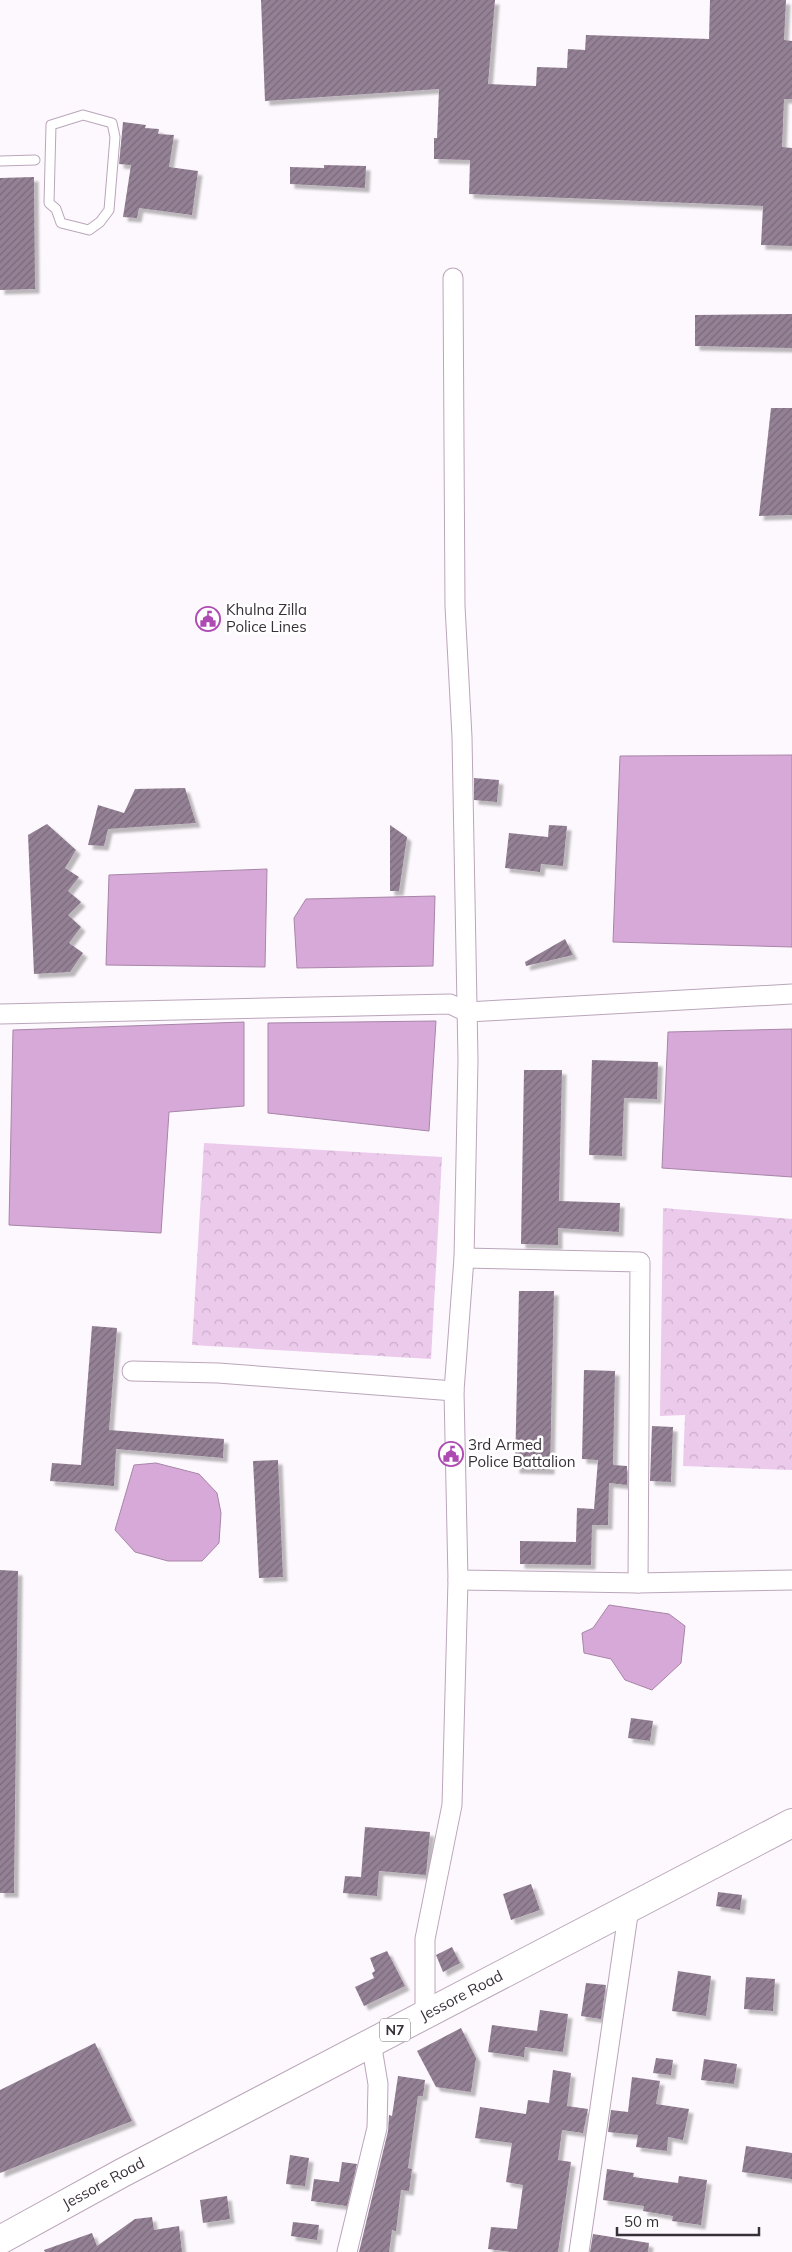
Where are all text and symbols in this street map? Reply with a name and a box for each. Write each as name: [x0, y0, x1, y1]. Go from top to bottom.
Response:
place label: Khulna Zilla Police Lines: [226, 600, 307, 636]
public building icon: Khulna Zilla Police Lines: [195, 606, 221, 632]
place label: 3rd Armed Police Battalion: [468, 1435, 575, 1471]
public building icon: 3rd Armed Police Battalion: [438, 1441, 464, 1467]
street label: Jessore Road: [416, 1966, 506, 2025]
road number: N7: [380, 2018, 410, 2042]
street label: Jessore Road: [59, 2153, 148, 2213]
scale bar: [617, 2204, 760, 2236]
text: 50 m: [624, 2212, 659, 2231]

